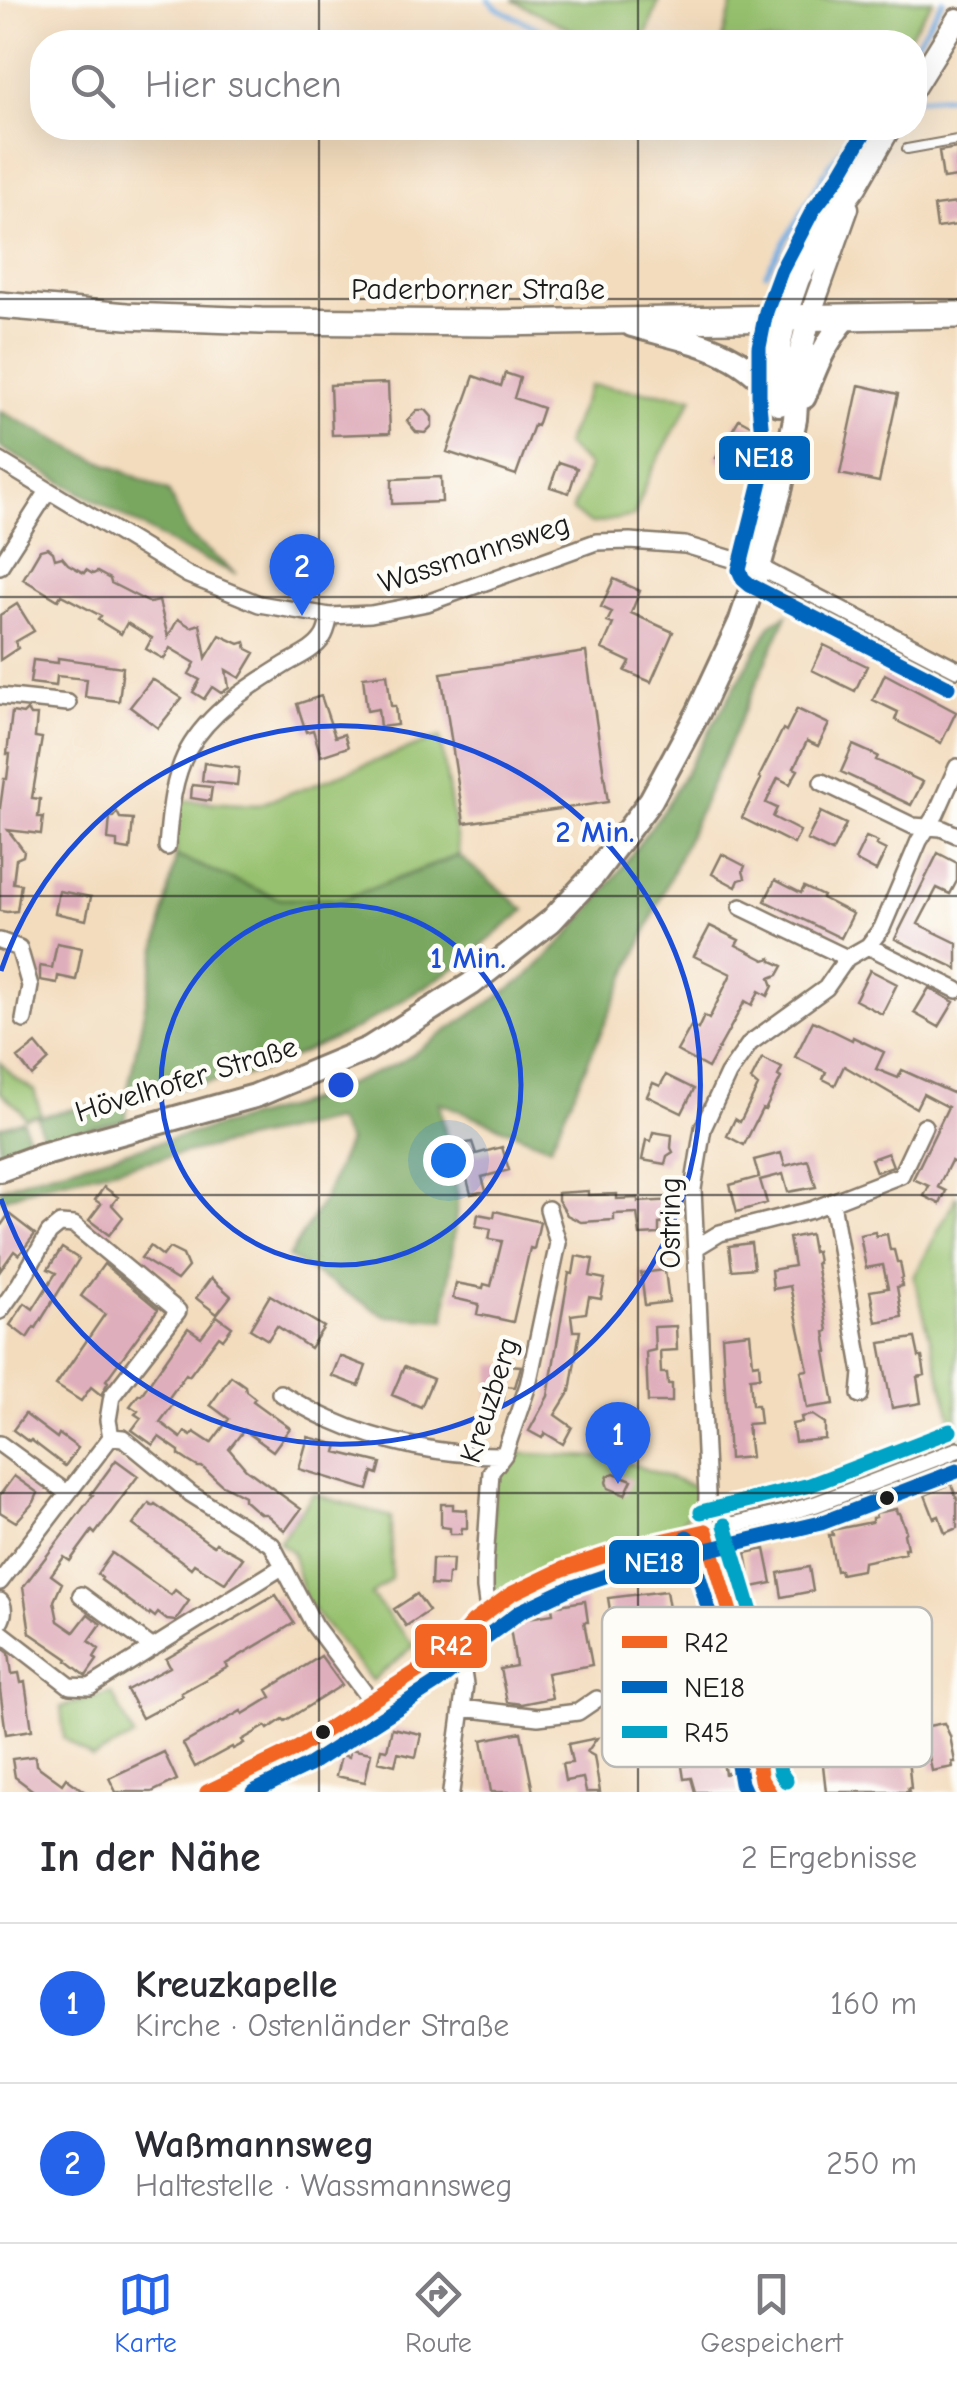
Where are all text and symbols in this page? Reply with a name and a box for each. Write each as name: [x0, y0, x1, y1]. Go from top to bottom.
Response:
search box: [30, 30, 927, 140]
icon: search: [65, 58, 120, 113]
text: Hier suchen: [145, 63, 342, 107]
street label: Paderborner Straße: [351, 272, 605, 307]
line badge: NE18: [717, 434, 812, 482]
text: NE18: [734, 442, 794, 474]
street label: Wassmannsweg: [374, 506, 574, 601]
pin: 2: [270, 534, 334, 616]
text: 2 Min.: [556, 815, 634, 850]
text: 1 Min.: [430, 941, 506, 976]
street label: Hövelhofer Straße: [71, 1029, 301, 1130]
centre of rings: [323, 1067, 359, 1103]
your location: [423, 1135, 474, 1186]
street label: Ostring: [653, 1177, 688, 1269]
street label: Kreuzberg: [453, 1333, 526, 1467]
pin: 1: [586, 1402, 650, 1484]
unlabelled marker: [877, 1488, 897, 1508]
line badge: NE18: [607, 1538, 701, 1586]
text: NE18: [624, 1547, 684, 1579]
legend: [602, 1607, 932, 1767]
line badge: R42: [413, 1622, 489, 1670]
text: R42: [684, 1627, 729, 1659]
text: R42: [429, 1630, 473, 1662]
text: NE18: [684, 1672, 745, 1704]
text: R45: [684, 1717, 729, 1749]
unlabelled marker: [313, 1722, 333, 1742]
text: In der Nähe: [40, 1833, 261, 1882]
text: 2 Ergebnisse: [741, 1839, 917, 1876]
text: Kreuzkapelle: [135, 1963, 338, 2007]
text: 1: [66, 1985, 79, 2022]
text: 160 m: [830, 1985, 917, 2022]
text: Kirche · Ostenländer Straße: [135, 2007, 509, 2044]
text: Waßmannsweg: [135, 2123, 374, 2167]
text: 2: [65, 2145, 80, 2182]
text: 250 m: [826, 2145, 917, 2182]
text: Haltestelle · Wassmannsweg: [135, 2167, 512, 2204]
tab: Karte: [114, 2267, 177, 2359]
tab: Route: [405, 2267, 472, 2359]
tab: Gespeichert: [700, 2267, 843, 2359]

